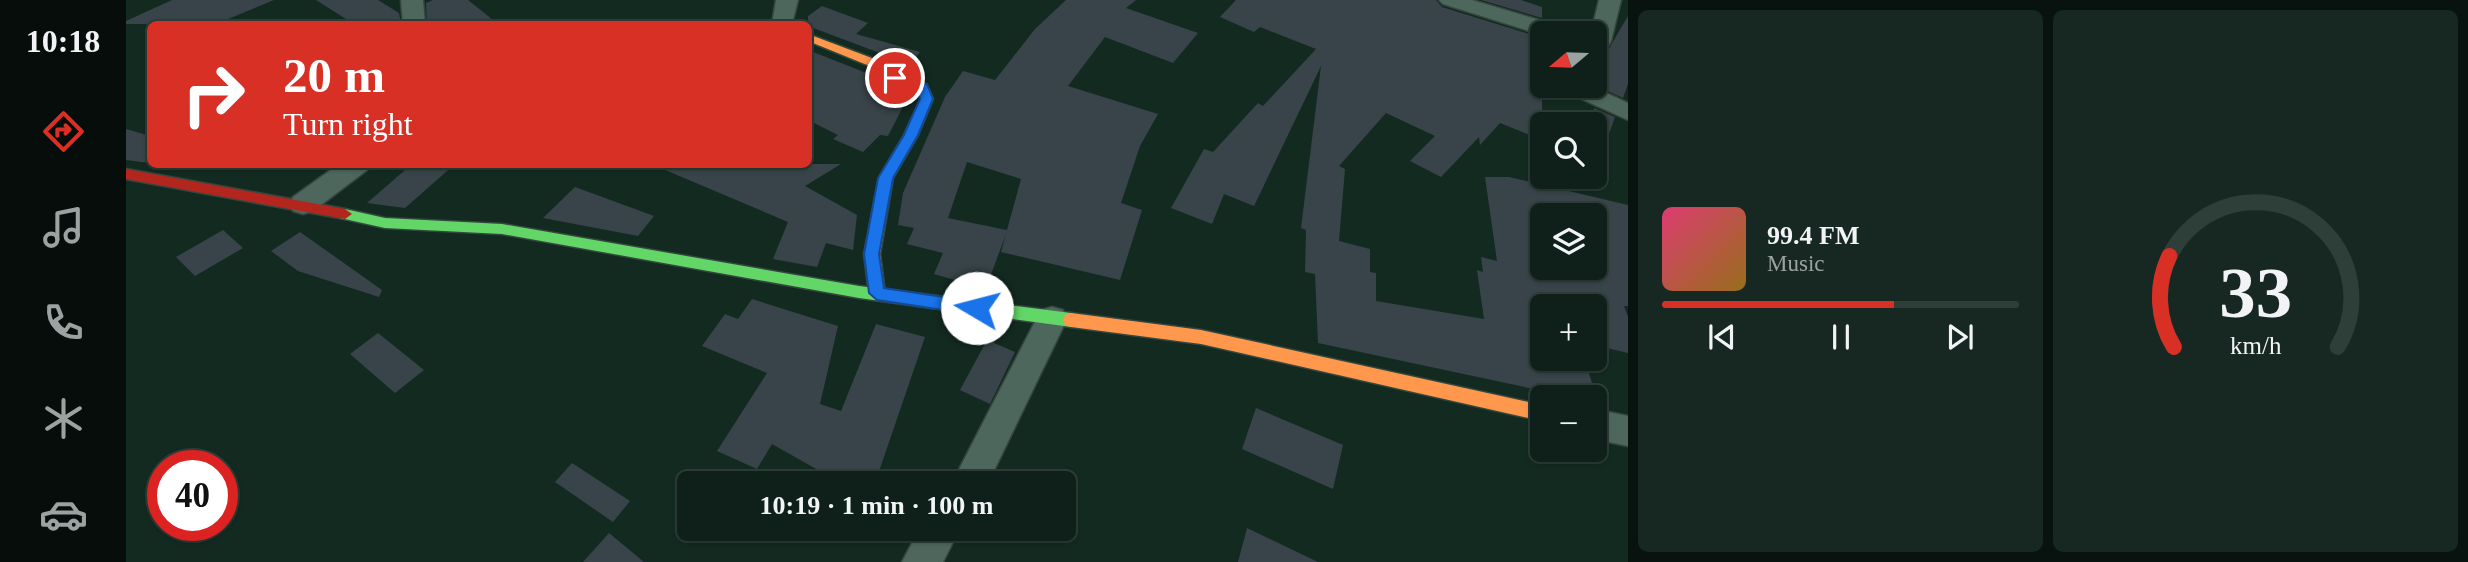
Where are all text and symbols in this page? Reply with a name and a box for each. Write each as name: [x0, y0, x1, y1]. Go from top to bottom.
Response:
north arrow: [1530, 21, 1606, 98]
map controls: [1530, 21, 1607, 462]
text: 10:18: [26, 23, 100, 59]
text: 20 m: [283, 48, 385, 103]
pin: [865, 48, 925, 108]
icon: right: [168, 49, 259, 140]
icon: arrive: [876, 59, 914, 97]
text: Turn right: [283, 106, 413, 142]
icon: directions: [39, 107, 88, 156]
button: search: [1530, 112, 1607, 189]
icon: music: [39, 203, 88, 252]
button: layers: [1530, 203, 1607, 280]
text: 99.4 FM: [1767, 221, 1859, 250]
text: Music: [1767, 251, 1825, 276]
text: 33: [2219, 252, 2292, 333]
position arrow: [940, 271, 1014, 345]
button: +: [1530, 294, 1607, 371]
icon: phone: [39, 298, 88, 347]
icon: previous: [1703, 318, 1741, 356]
icon: pause: [1822, 318, 1860, 356]
icon: next: [1941, 318, 1979, 356]
text: km/h: [2230, 332, 2282, 359]
button: −: [1530, 385, 1607, 462]
icon: climate: [39, 394, 88, 443]
speed limit sign: 40: [147, 450, 238, 541]
icon: car: [39, 490, 88, 539]
text: 10:19 · 1 min · 100 m: [760, 491, 994, 520]

